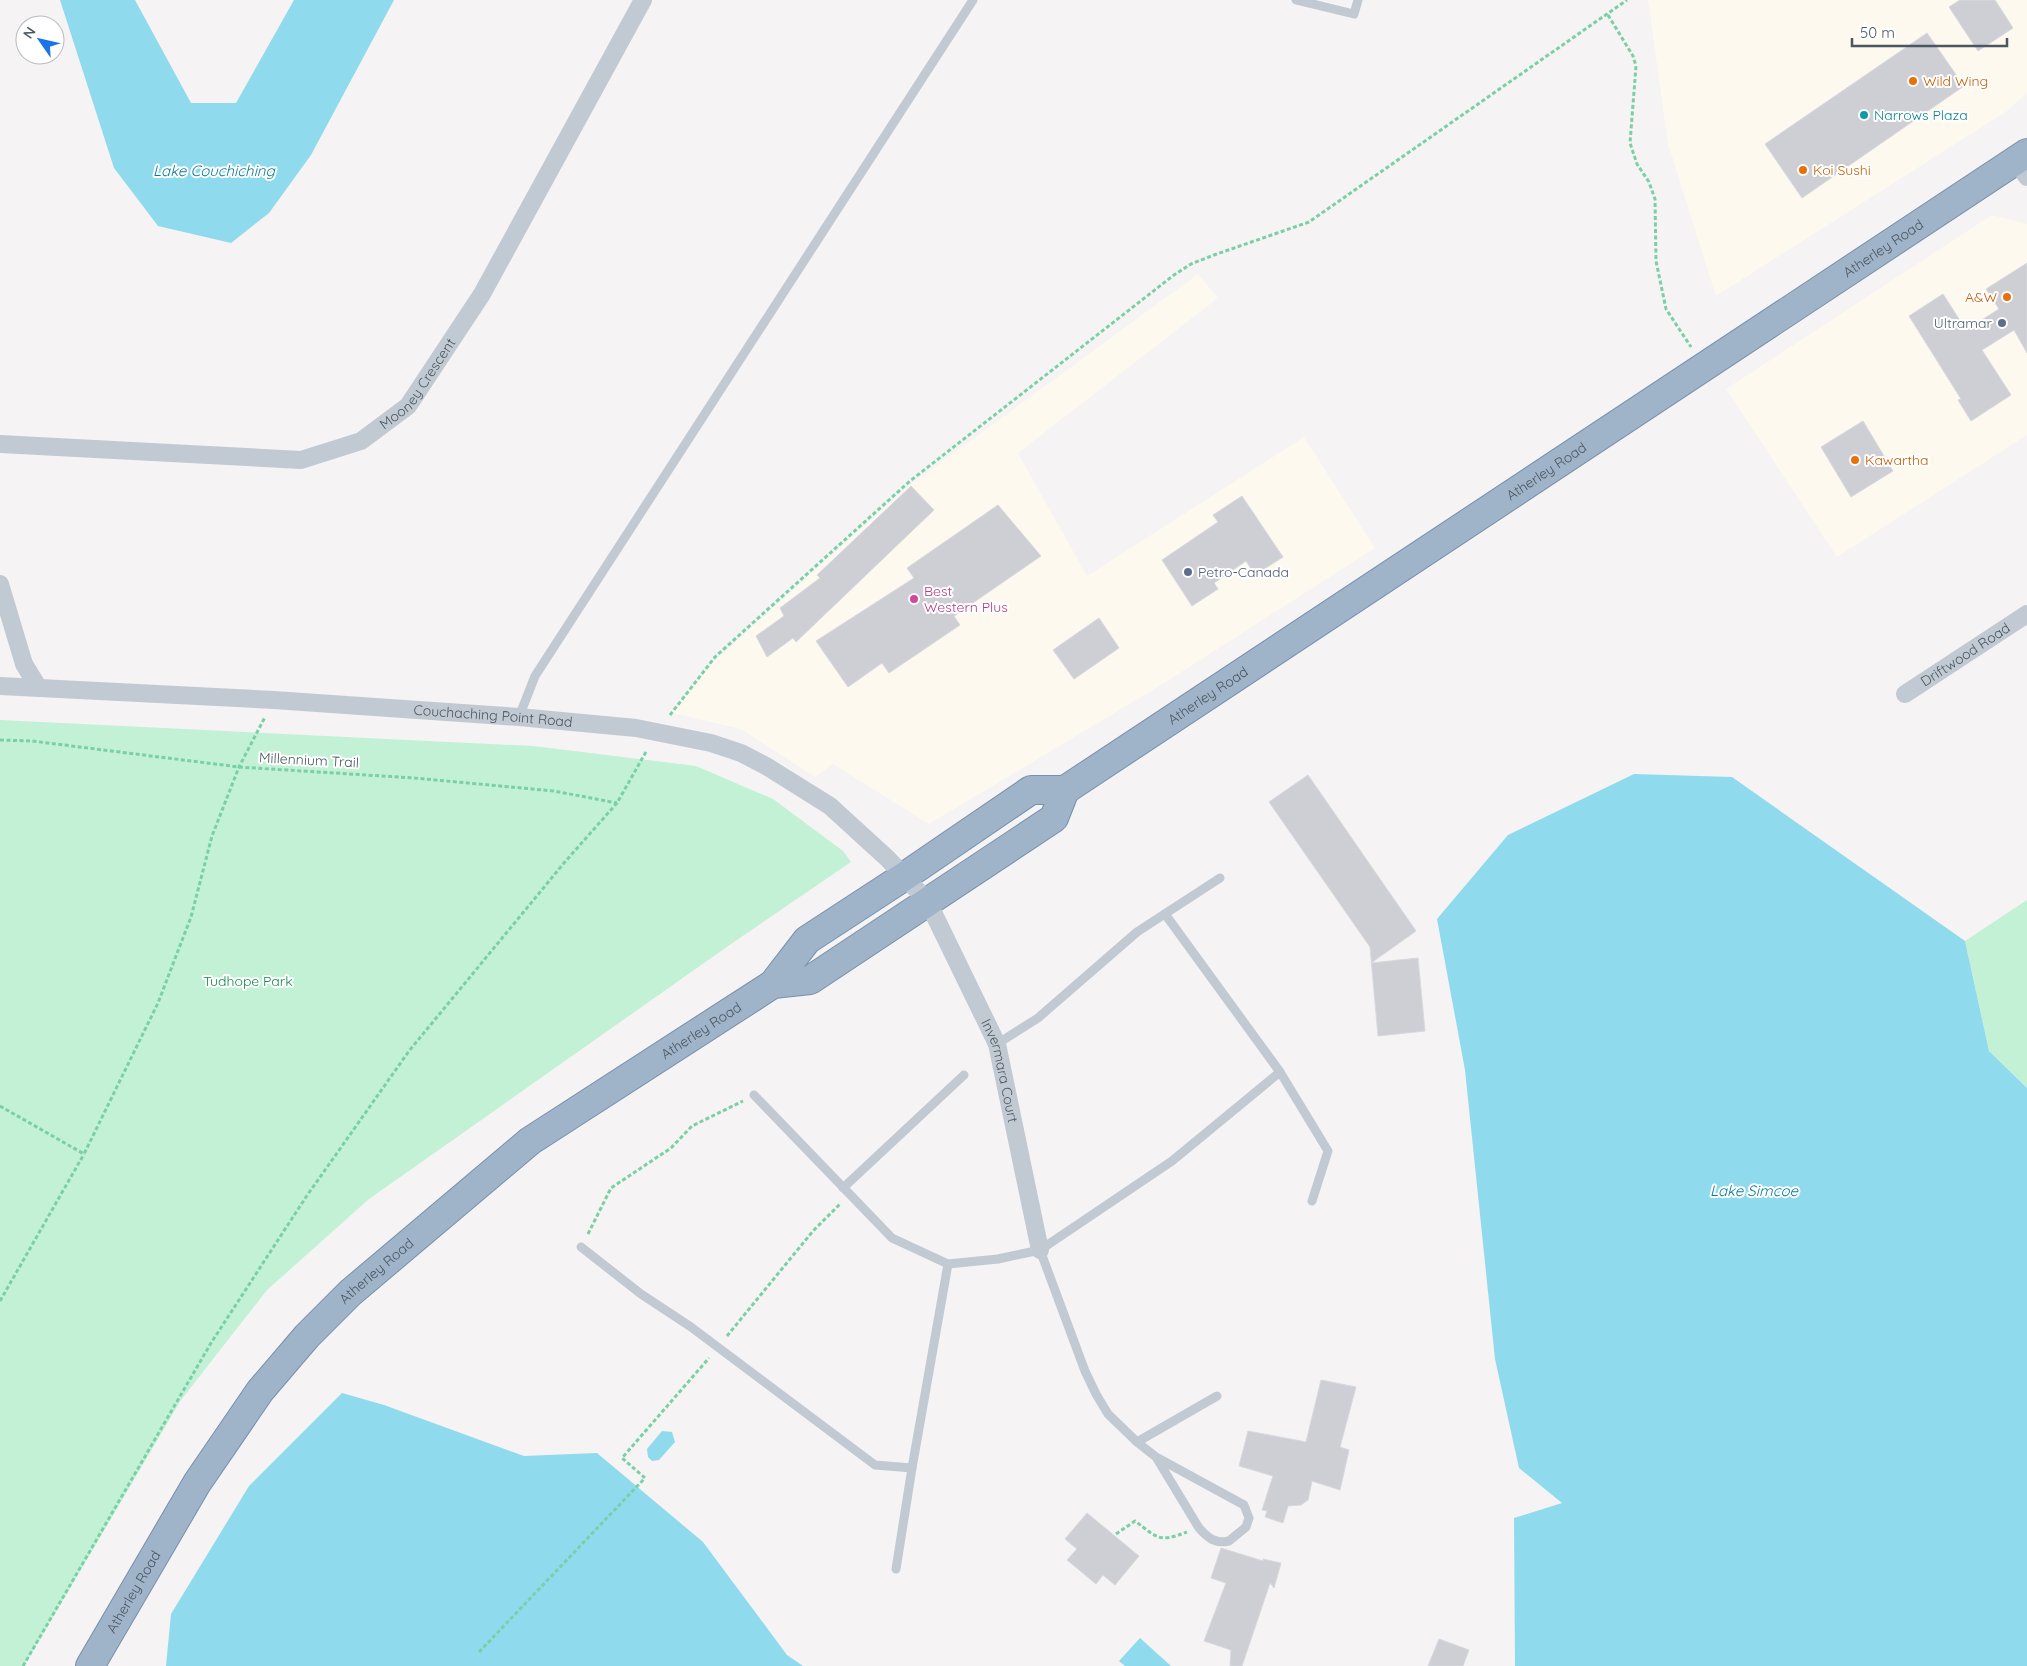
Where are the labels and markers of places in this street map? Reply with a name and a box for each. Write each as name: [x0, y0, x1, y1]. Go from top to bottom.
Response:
place label: Wild Wing: [1923, 72, 1988, 90]
marker: Wild Wing: [1907, 75, 1919, 87]
place label: Narrows Plaza: [1874, 106, 1968, 124]
marker: Narrows Plaza: [1858, 109, 1870, 121]
place label: Koi Sushi: [1813, 161, 1871, 179]
marker: Koi Sushi: [1797, 164, 1809, 176]
place label: A&W: [1965, 288, 1997, 306]
marker: A&W: [2001, 291, 2013, 303]
place label: Ultramar: [1934, 314, 1993, 332]
marker: Ultramar: [1996, 317, 2008, 329]
place label: Kawartha: [1865, 451, 1929, 469]
marker: Kawartha: [1849, 454, 1861, 466]
place label: Petro-Canada: [1198, 563, 1289, 581]
marker: Petro-Canada: [1182, 566, 1194, 578]
place label: Best Western Plus: [924, 582, 1008, 616]
marker: Best Western Plus: [908, 593, 920, 605]

